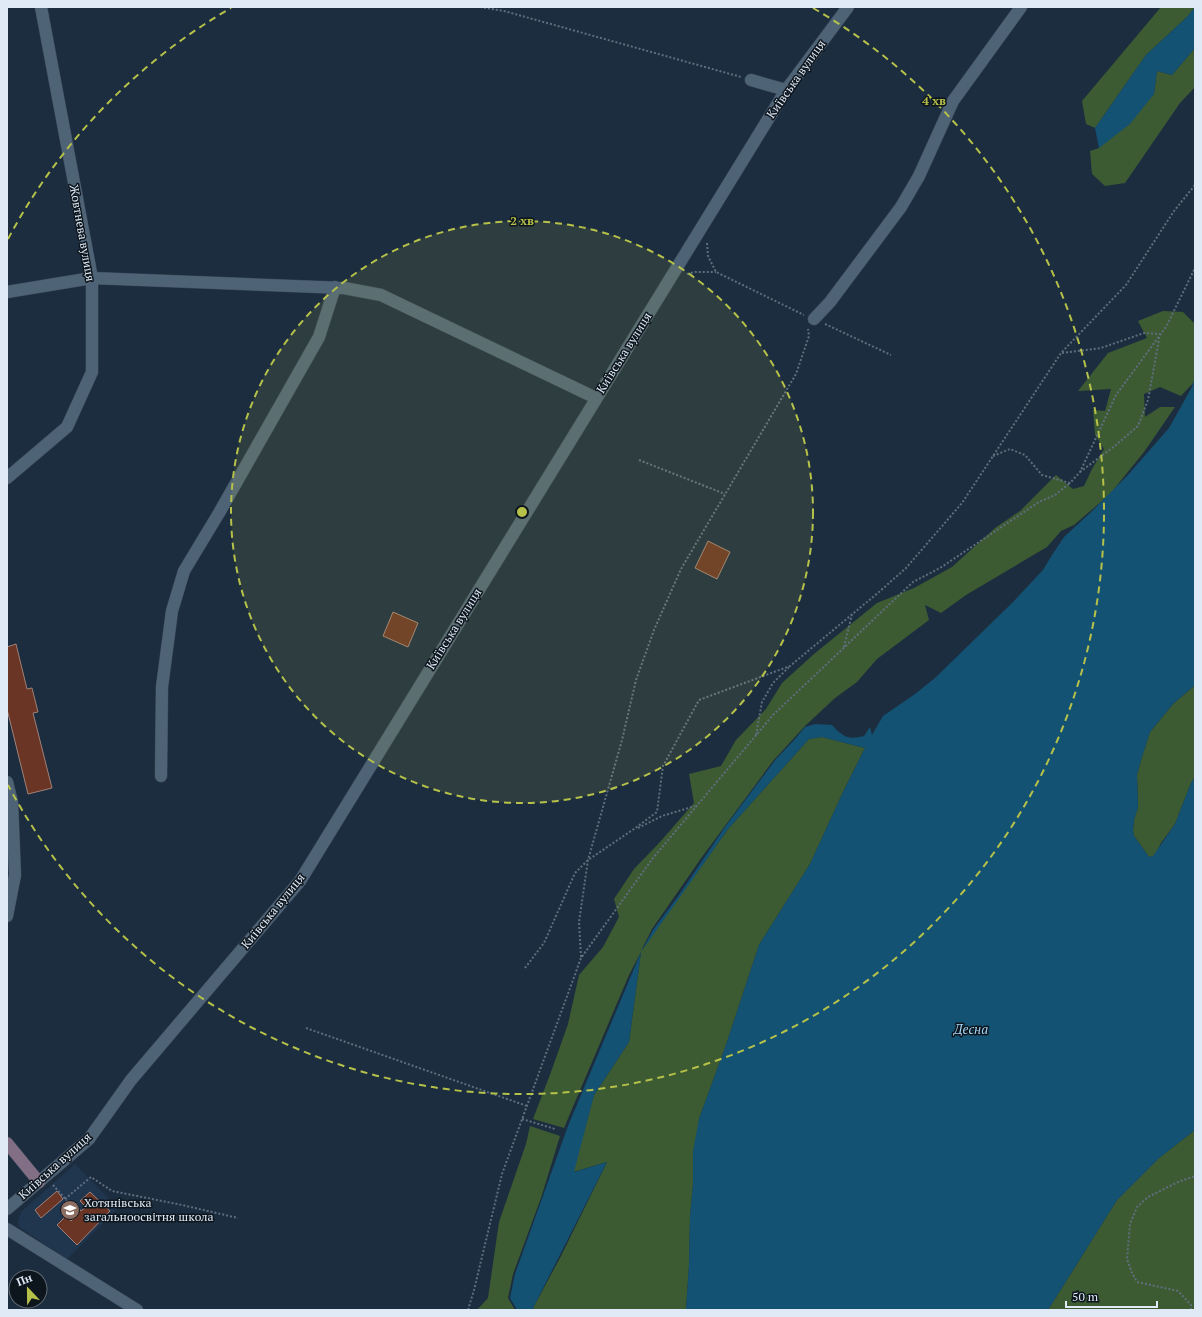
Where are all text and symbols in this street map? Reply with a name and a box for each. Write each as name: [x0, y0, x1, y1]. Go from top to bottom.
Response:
street label: Київська вулиця: [763, 37, 828, 121]
text: 4 хв: [922, 93, 946, 108]
street label: Жовтнева вулиця: [67, 183, 98, 283]
text: 2 хв: [510, 213, 534, 228]
street label: Київська вулиця: [593, 310, 654, 396]
centre of rings: [515, 505, 529, 519]
street label: Київська вулиця: [423, 586, 484, 672]
street label: Київська вулиця: [238, 870, 308, 951]
water label: Десна: [953, 1020, 988, 1038]
street label: Київська вулиця: [15, 1129, 94, 1202]
place label: Хотянівська загальноосвітня школа: [84, 1195, 214, 1224]
school or university icon: Хотянівська загальноосвітня школа: [59, 1199, 81, 1221]
north arrow: [8, 1269, 48, 1309]
text: Пн: [14, 1270, 34, 1289]
scale bar: [1066, 1283, 1157, 1309]
text: 50 m: [1072, 1289, 1099, 1304]

